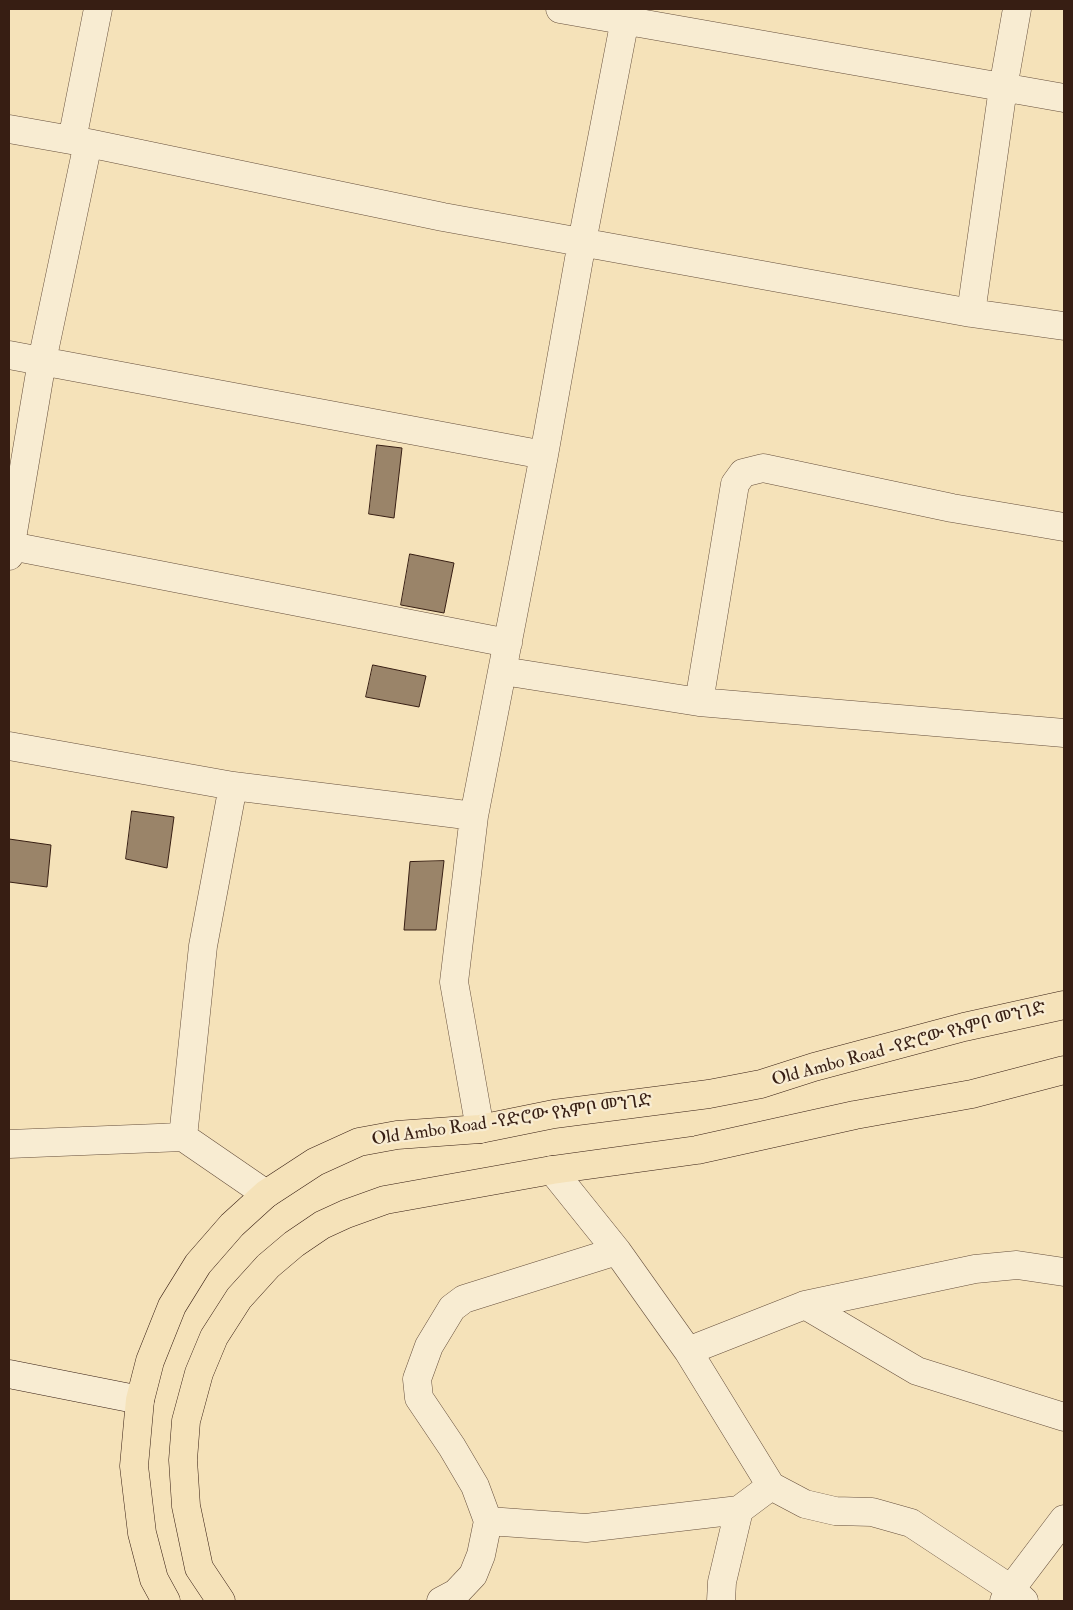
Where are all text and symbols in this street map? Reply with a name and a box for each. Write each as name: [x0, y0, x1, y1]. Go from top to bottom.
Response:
street label: Old Ambo Road -የድሮው የአምቦ መንገድ: [770, 998, 1048, 1092]
street label: Old Ambo Road -የድሮው የአምቦ መንገድ: [370, 1091, 654, 1151]

